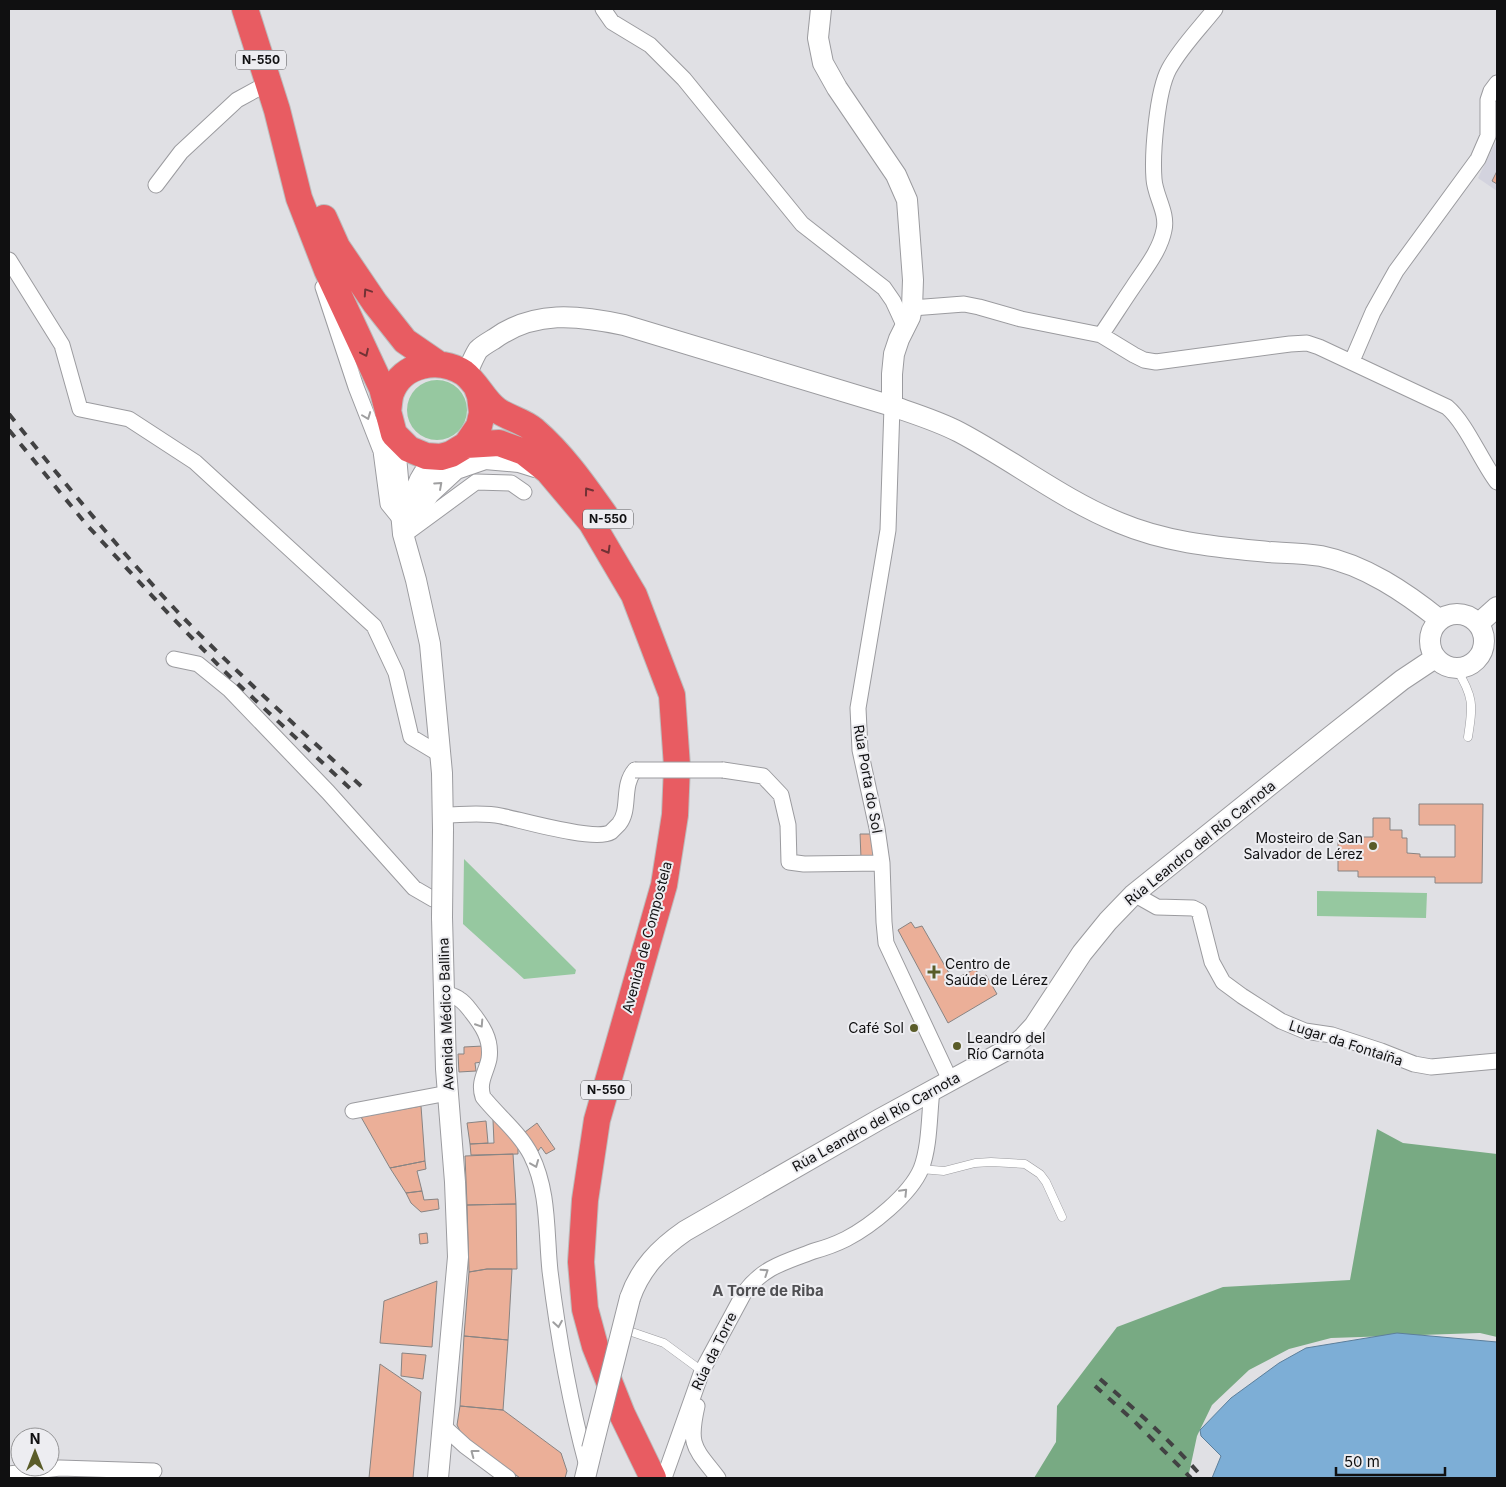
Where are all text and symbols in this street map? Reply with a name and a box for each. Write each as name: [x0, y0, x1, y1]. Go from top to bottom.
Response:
road number: N-550: [236, 50, 286, 70]
one-way arrow: [364, 288, 373, 297]
one-way arrow: [359, 348, 369, 357]
one-way arrow: [362, 412, 372, 420]
one-way arrow: [434, 481, 443, 490]
one-way arrow: [585, 487, 594, 497]
road number: N-550: [583, 509, 633, 528]
one-way arrow: [601, 544, 611, 553]
street label: Rúa Porta do Sol: [851, 723, 886, 835]
street label: Rúa Leandro del Río Carnota: [1121, 777, 1278, 909]
place label: Mosteiro de San Salvador de Lérez: [1243, 829, 1363, 862]
marker: Mosteiro de San Salvador de Lérez: [1367, 840, 1379, 852]
street label: Avenida de Compostela: [618, 859, 675, 1015]
street label: Avenida Médico Ballina: [434, 937, 457, 1091]
place label: Centro de Saúde de Lérez: [945, 955, 1048, 988]
marker: Centro de Saúde de Lérez: [927, 965, 941, 979]
street label: Lugar da Fontaíña: [1287, 1016, 1405, 1069]
one-way arrow: [474, 1019, 484, 1028]
place label: Café Sol: [848, 1019, 904, 1036]
marker: Café Sol: [908, 1022, 920, 1034]
place label: Leandro del Río Carnota: [967, 1029, 1045, 1062]
marker: Leandro del Río Carnota: [951, 1040, 963, 1052]
street label: Rúa Leandro del Río Carnota: [789, 1068, 963, 1175]
road number: N-550: [581, 1080, 631, 1100]
one-way arrow: [529, 1159, 539, 1168]
one-way arrow: [898, 1189, 907, 1198]
one-way arrow: [760, 1268, 769, 1278]
district label: A Torre de Riba: [712, 1281, 824, 1300]
street label: Rúa da Torre: [687, 1309, 740, 1392]
one-way arrow: [553, 1320, 563, 1329]
north arrow: [10, 1427, 60, 1477]
text: N: [30, 1430, 40, 1447]
scale bar: [1336, 1444, 1445, 1476]
one-way arrow: [471, 1450, 480, 1458]
text: 50 m: [1344, 1452, 1380, 1471]

